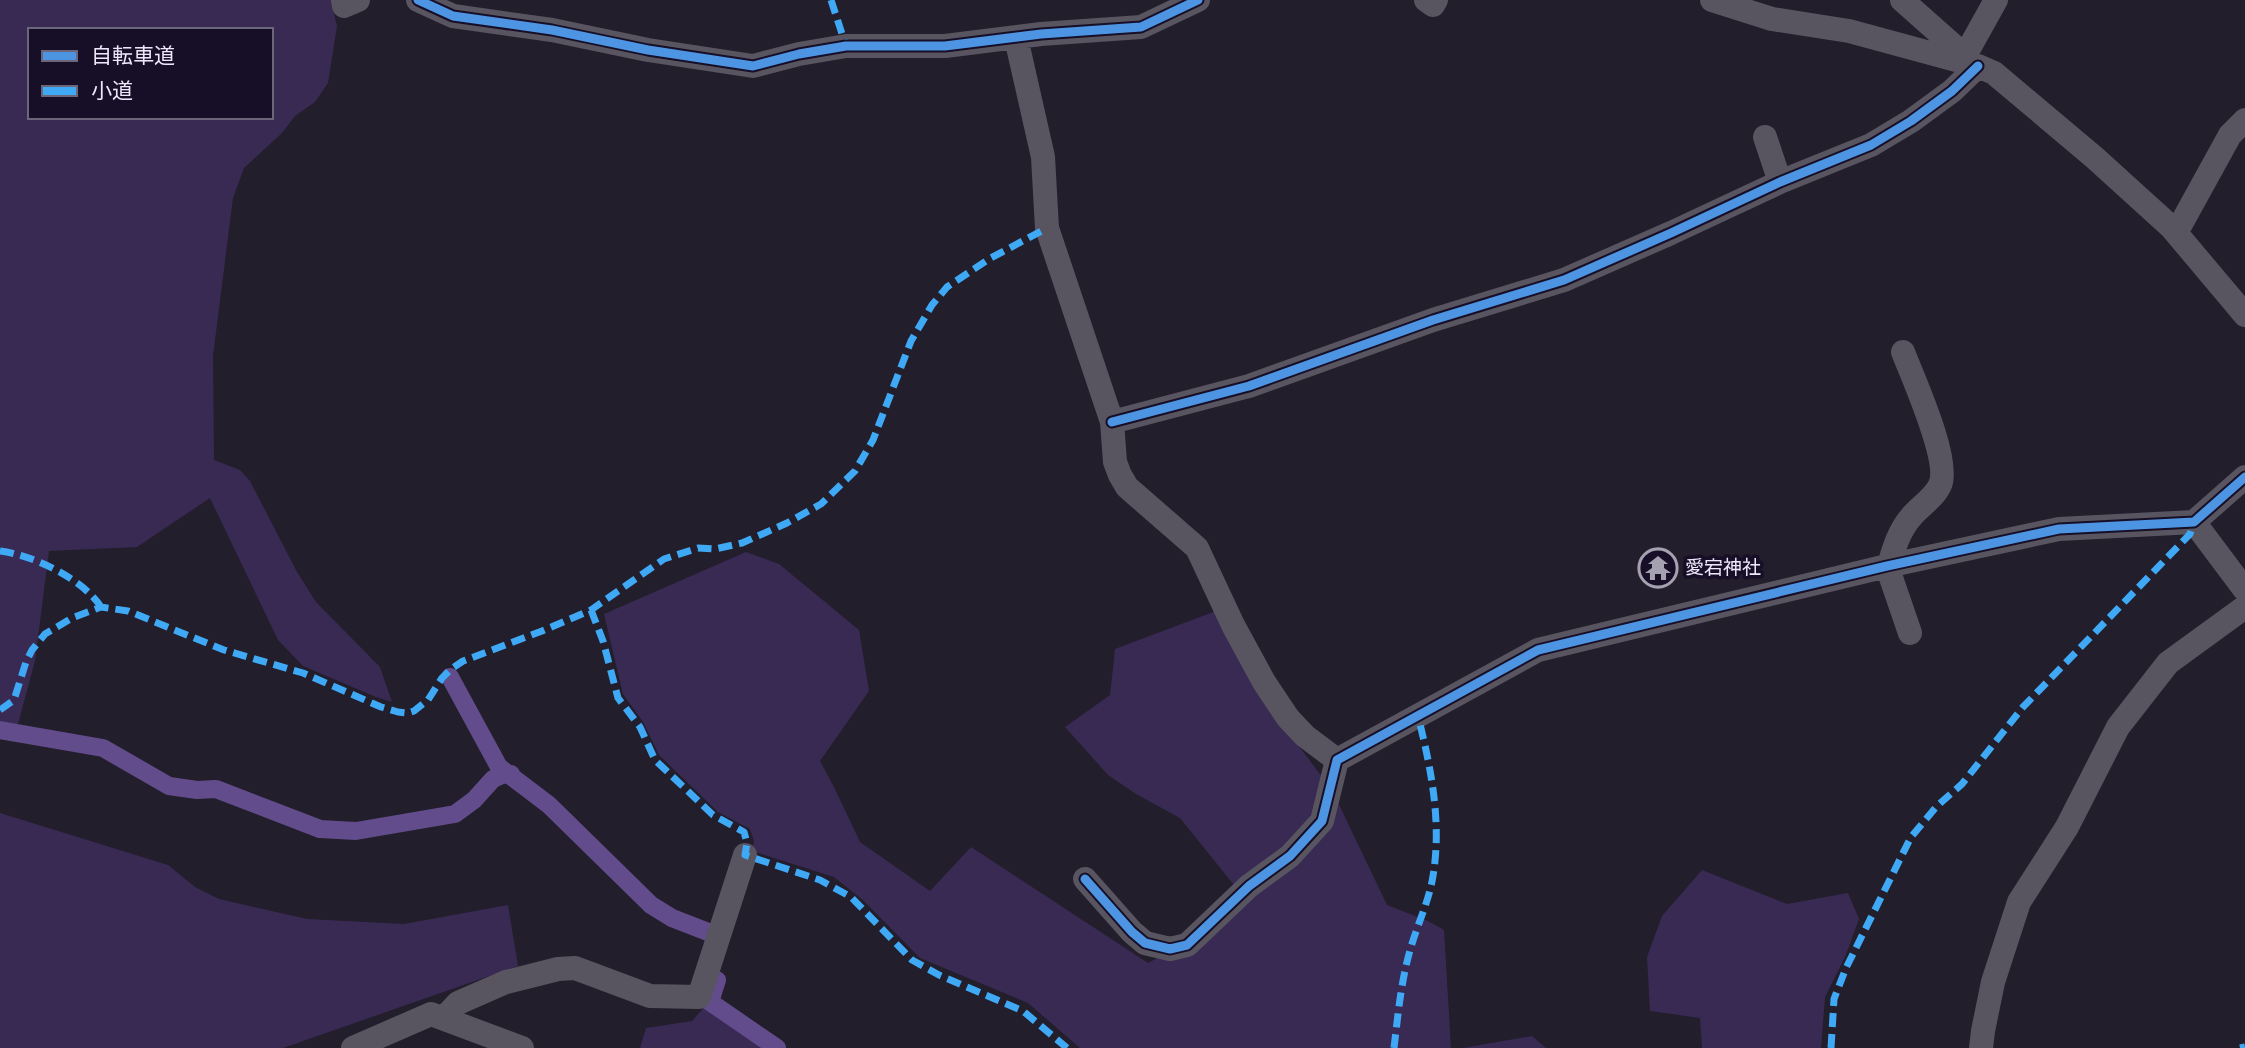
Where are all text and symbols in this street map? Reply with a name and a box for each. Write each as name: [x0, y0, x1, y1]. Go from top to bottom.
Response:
legend: [28, 28, 273, 119]
text: 自転車道: [91, 41, 175, 71]
text: 小道: [91, 76, 133, 106]
temple icon: 愛宕神社: [1637, 547, 1679, 589]
place label: 愛宕神社: [1685, 555, 1761, 582]

